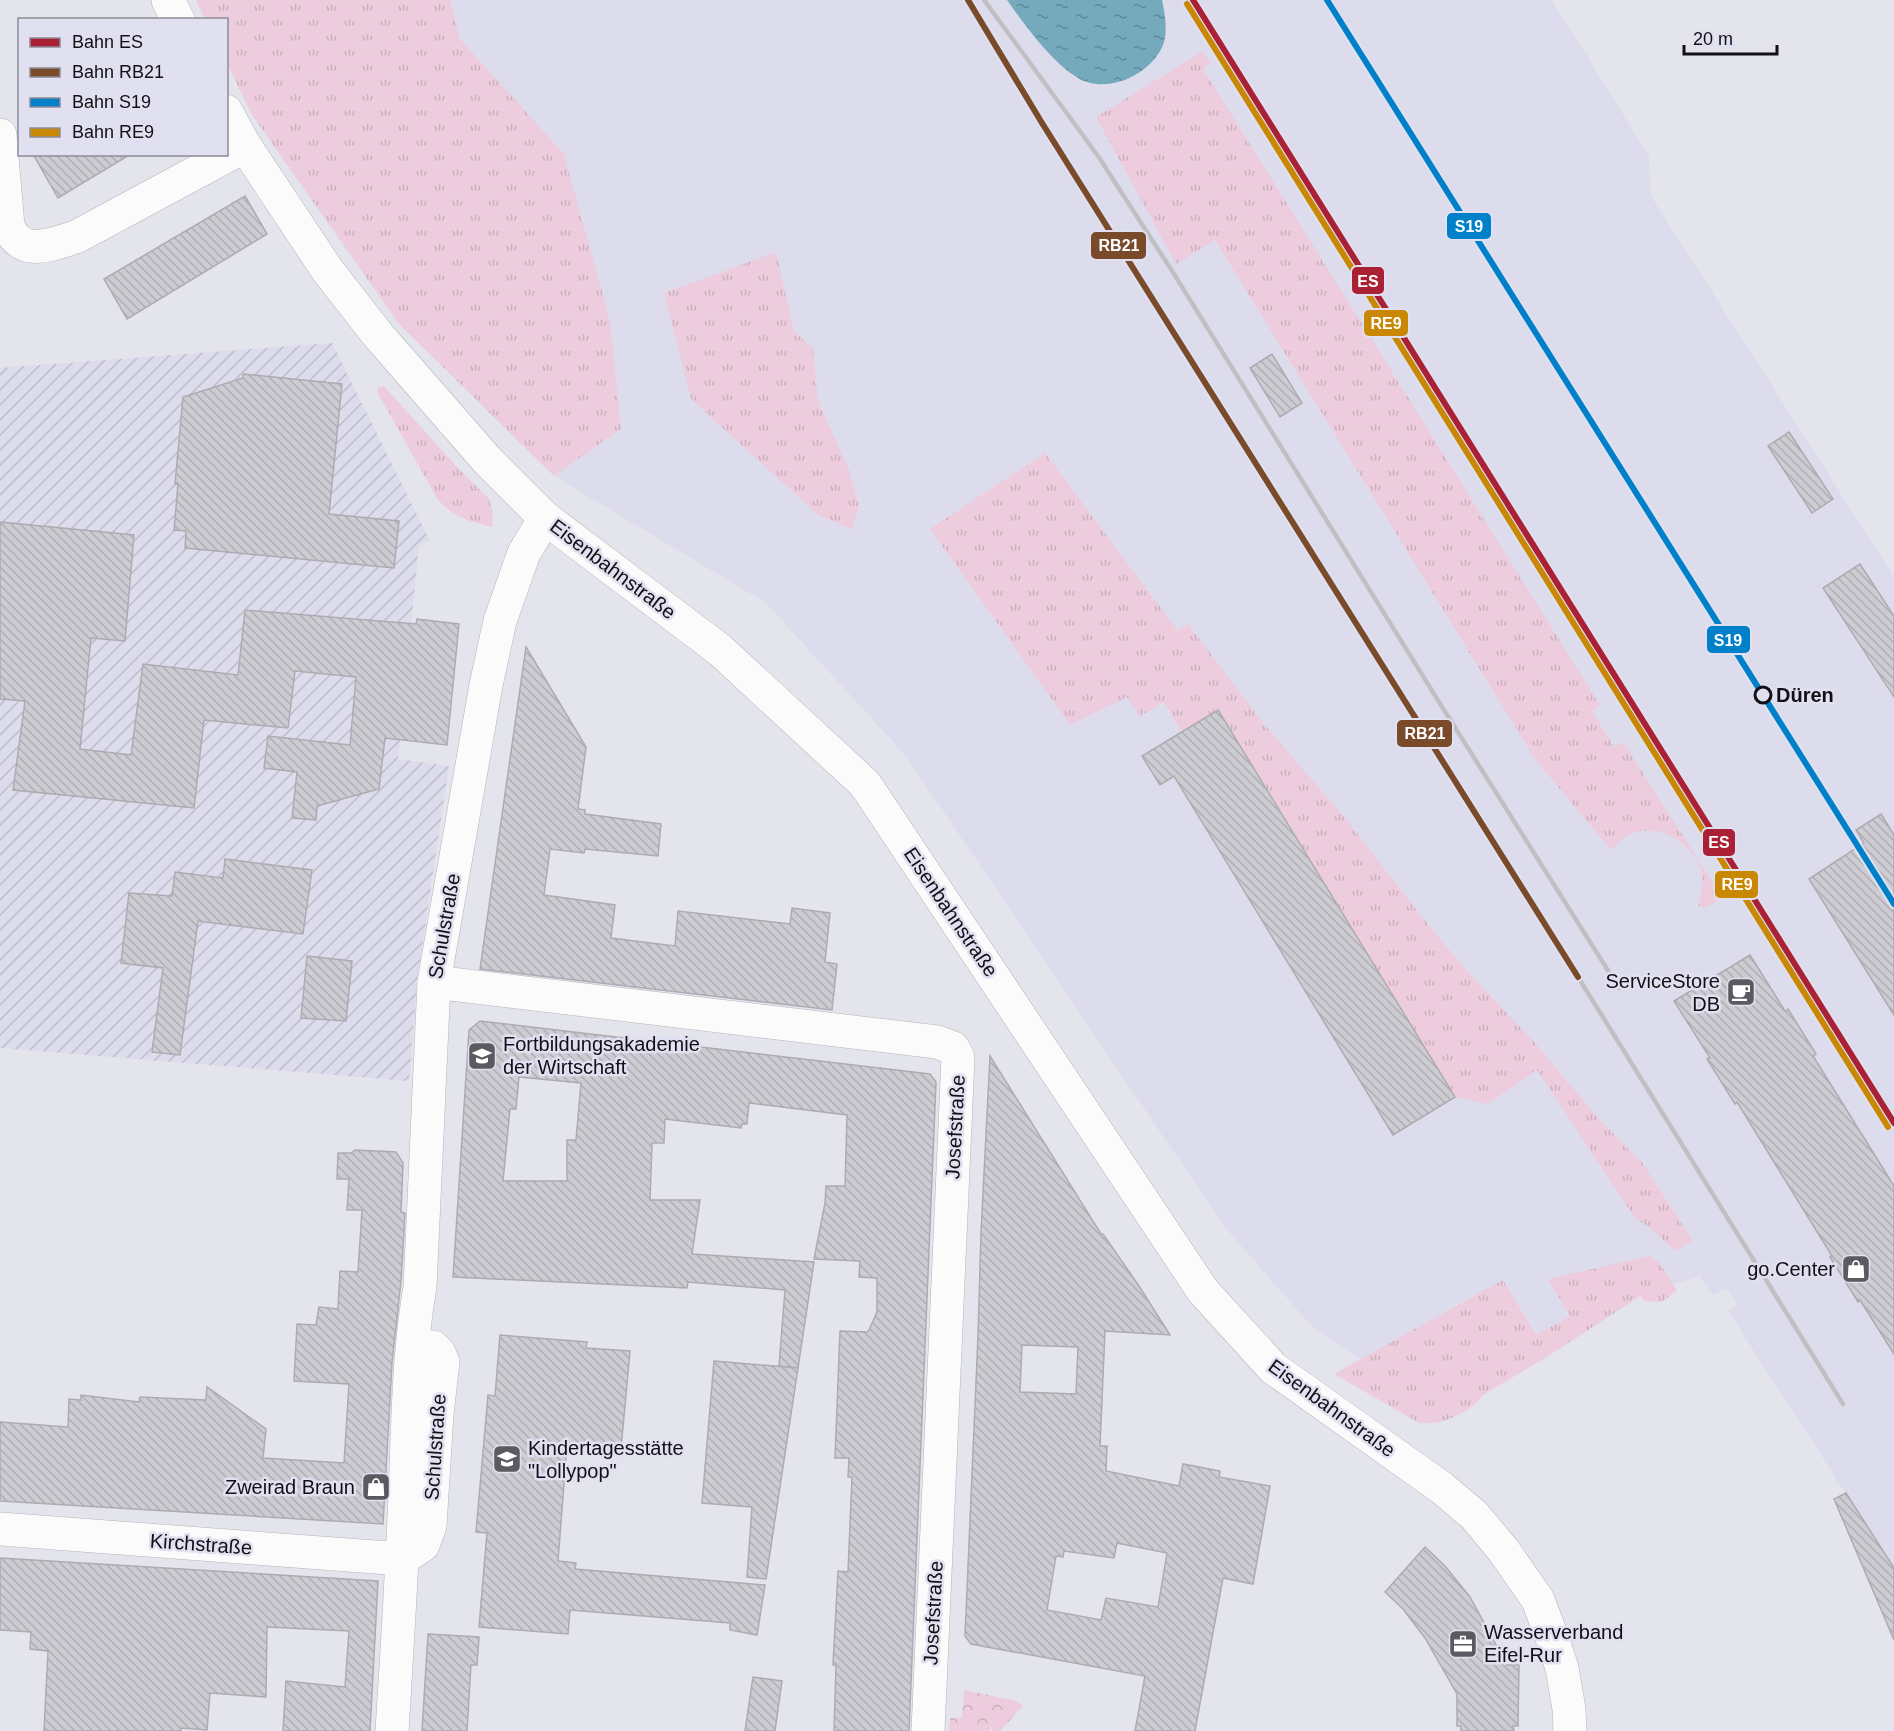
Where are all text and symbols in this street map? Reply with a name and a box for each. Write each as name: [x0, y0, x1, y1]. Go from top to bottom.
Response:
legend: [18, 18, 228, 156]
scale bar: [1684, 18, 1777, 56]
text: 20 m: [1693, 29, 1733, 49]
text: Bahn ES: [72, 32, 143, 52]
text: Bahn RB21: [72, 62, 164, 82]
text: Bahn S19: [72, 92, 151, 112]
text: Bahn RE9: [72, 122, 154, 142]
line badge: S19: [1446, 212, 1492, 240]
text: S19: [1455, 218, 1483, 235]
line badge: RB21: [1090, 231, 1147, 260]
text: RB21: [1099, 237, 1140, 254]
line badge: ES: [1351, 266, 1385, 295]
text: ES: [1357, 273, 1379, 290]
line badge: RE9: [1363, 309, 1409, 337]
text: RE9: [1370, 315, 1402, 332]
street label: Eisenbahnstraße: [546, 515, 680, 623]
line badge: S19: [1706, 625, 1751, 654]
text: S19: [1714, 632, 1742, 649]
place label: Düren: [1776, 684, 1834, 706]
marker: Düren: [1754, 686, 1772, 704]
line badge: RB21: [1396, 719, 1453, 748]
text: RB21: [1405, 725, 1446, 742]
line badge: ES: [1702, 828, 1736, 857]
text: ES: [1708, 834, 1730, 851]
street label: Eisenbahnstraße: [900, 843, 1002, 981]
line badge: RE9: [1714, 870, 1759, 899]
street label: Schulstraße: [424, 872, 464, 980]
text: RE9: [1721, 876, 1753, 893]
place label: ServiceStore DB: [1606, 970, 1720, 1015]
cafe icon: ServiceStore DB: [1725, 976, 1757, 1008]
place label: Fortbildungsakademie der Wirtschaft: [503, 1033, 700, 1078]
school or university icon: Fortbildungsakademie der Wirtschaft: [466, 1040, 498, 1072]
street label: Josefstraße: [941, 1074, 969, 1180]
shop icon: go.Center: [1840, 1253, 1872, 1285]
place label: go.Center: [1747, 1258, 1835, 1280]
street label: Eisenbahnstraße: [1264, 1355, 1400, 1461]
street label: Schulstraße: [420, 1393, 450, 1501]
place label: Kindertagesstätte "Lollypop": [528, 1437, 684, 1482]
school or university icon: Kindertagesstätte "Lollypop": [491, 1443, 523, 1475]
shop icon: Zweirad Braun: [360, 1471, 392, 1503]
place label: Zweirad Braun: [225, 1476, 355, 1498]
street label: Kirchstraße: [149, 1529, 253, 1559]
street label: Josefstraße: [919, 1560, 947, 1666]
place label: Wasserverband Eifel-Rur: [1484, 1621, 1623, 1666]
office icon: Wasserverband Eifel-Rur: [1447, 1628, 1479, 1660]

